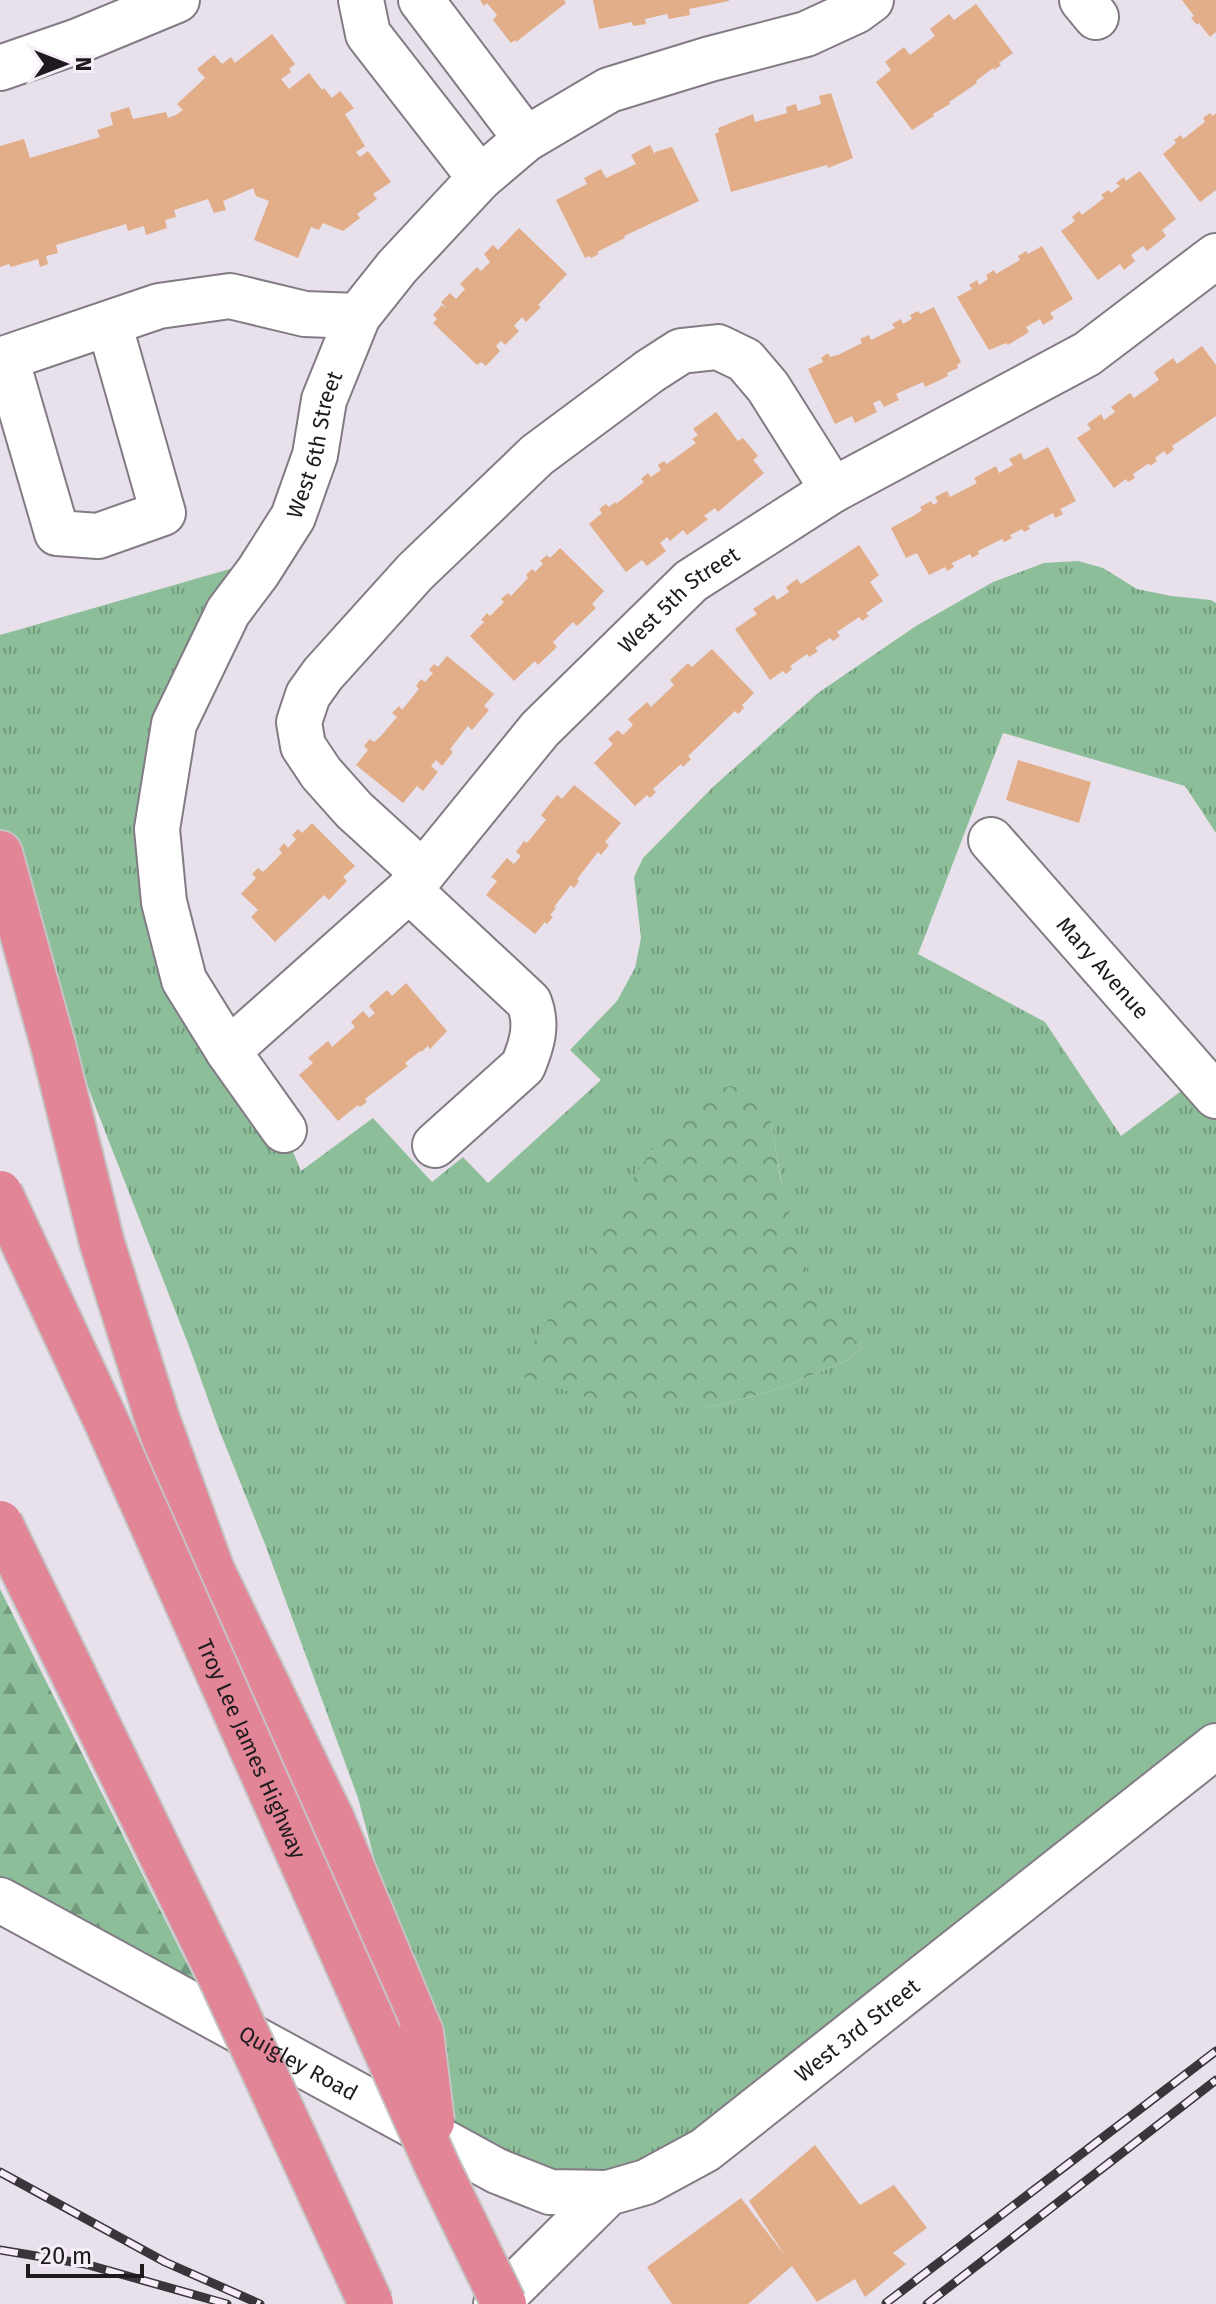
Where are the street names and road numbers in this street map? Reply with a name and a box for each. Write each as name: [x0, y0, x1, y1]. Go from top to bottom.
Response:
street label: West 6th Street: [280, 367, 348, 522]
street label: West 5th Street: [612, 540, 744, 658]
street label: Mary Avenue: [1051, 911, 1155, 1024]
street label: Troy Lee James Highway: [191, 1635, 312, 1863]
street label: West 3rd Street: [789, 1972, 925, 2088]
street label: Quigley Road: [234, 2019, 363, 2106]

